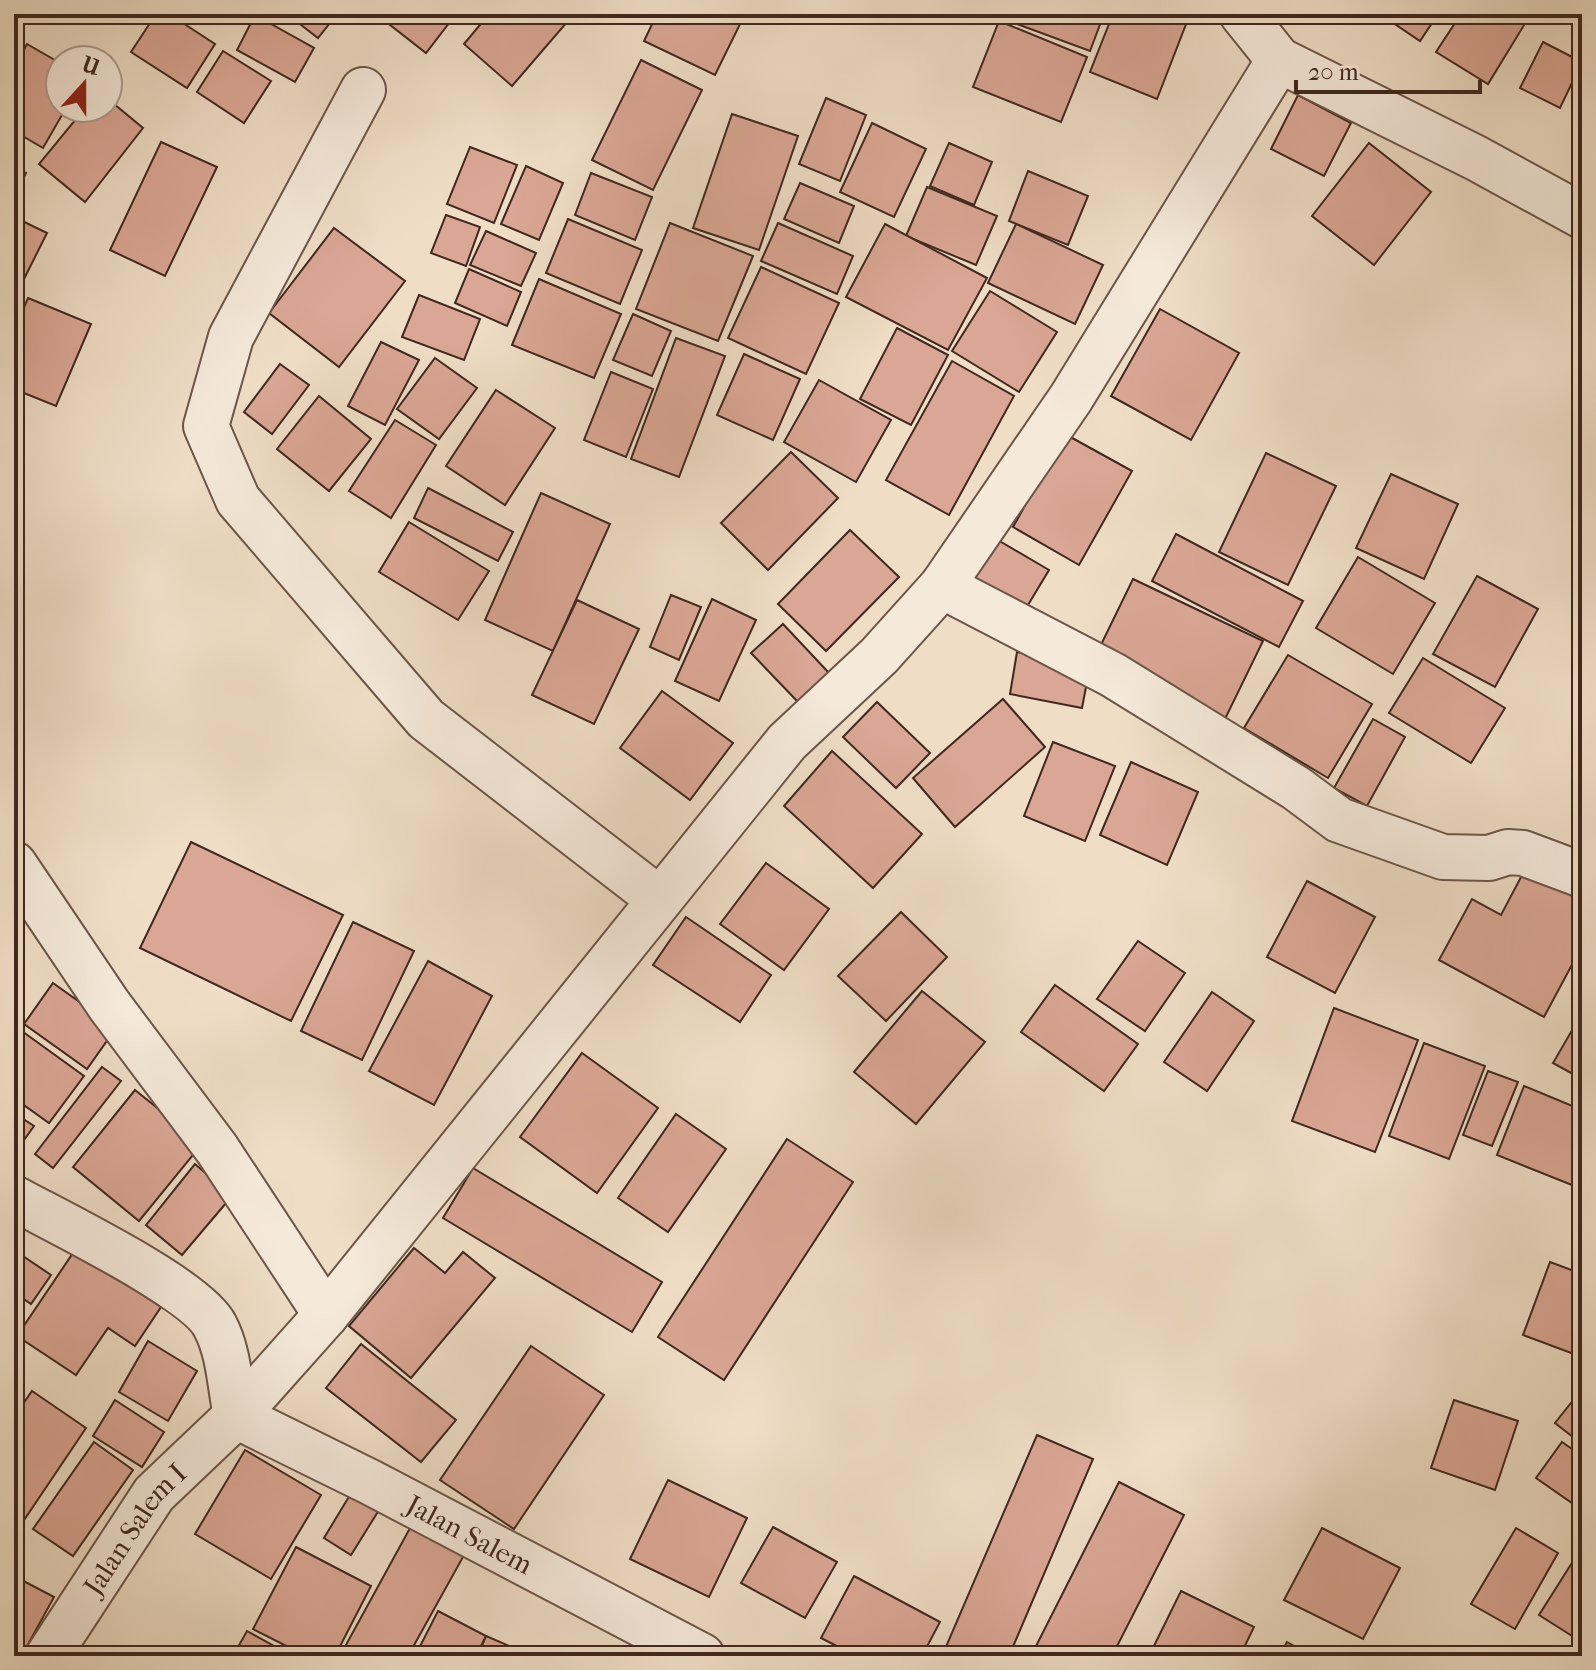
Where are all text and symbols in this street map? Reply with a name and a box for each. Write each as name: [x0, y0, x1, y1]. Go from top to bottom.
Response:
north arrow: [44, 44, 124, 124]
scale bar: [1296, 44, 1480, 94]
text: U: [77, 51, 104, 82]
text: 20 m: [1308, 58, 1359, 86]
street label: Jalan Salem I: [75, 1456, 193, 1603]
street label: Jalan Salem: [399, 1487, 539, 1582]

